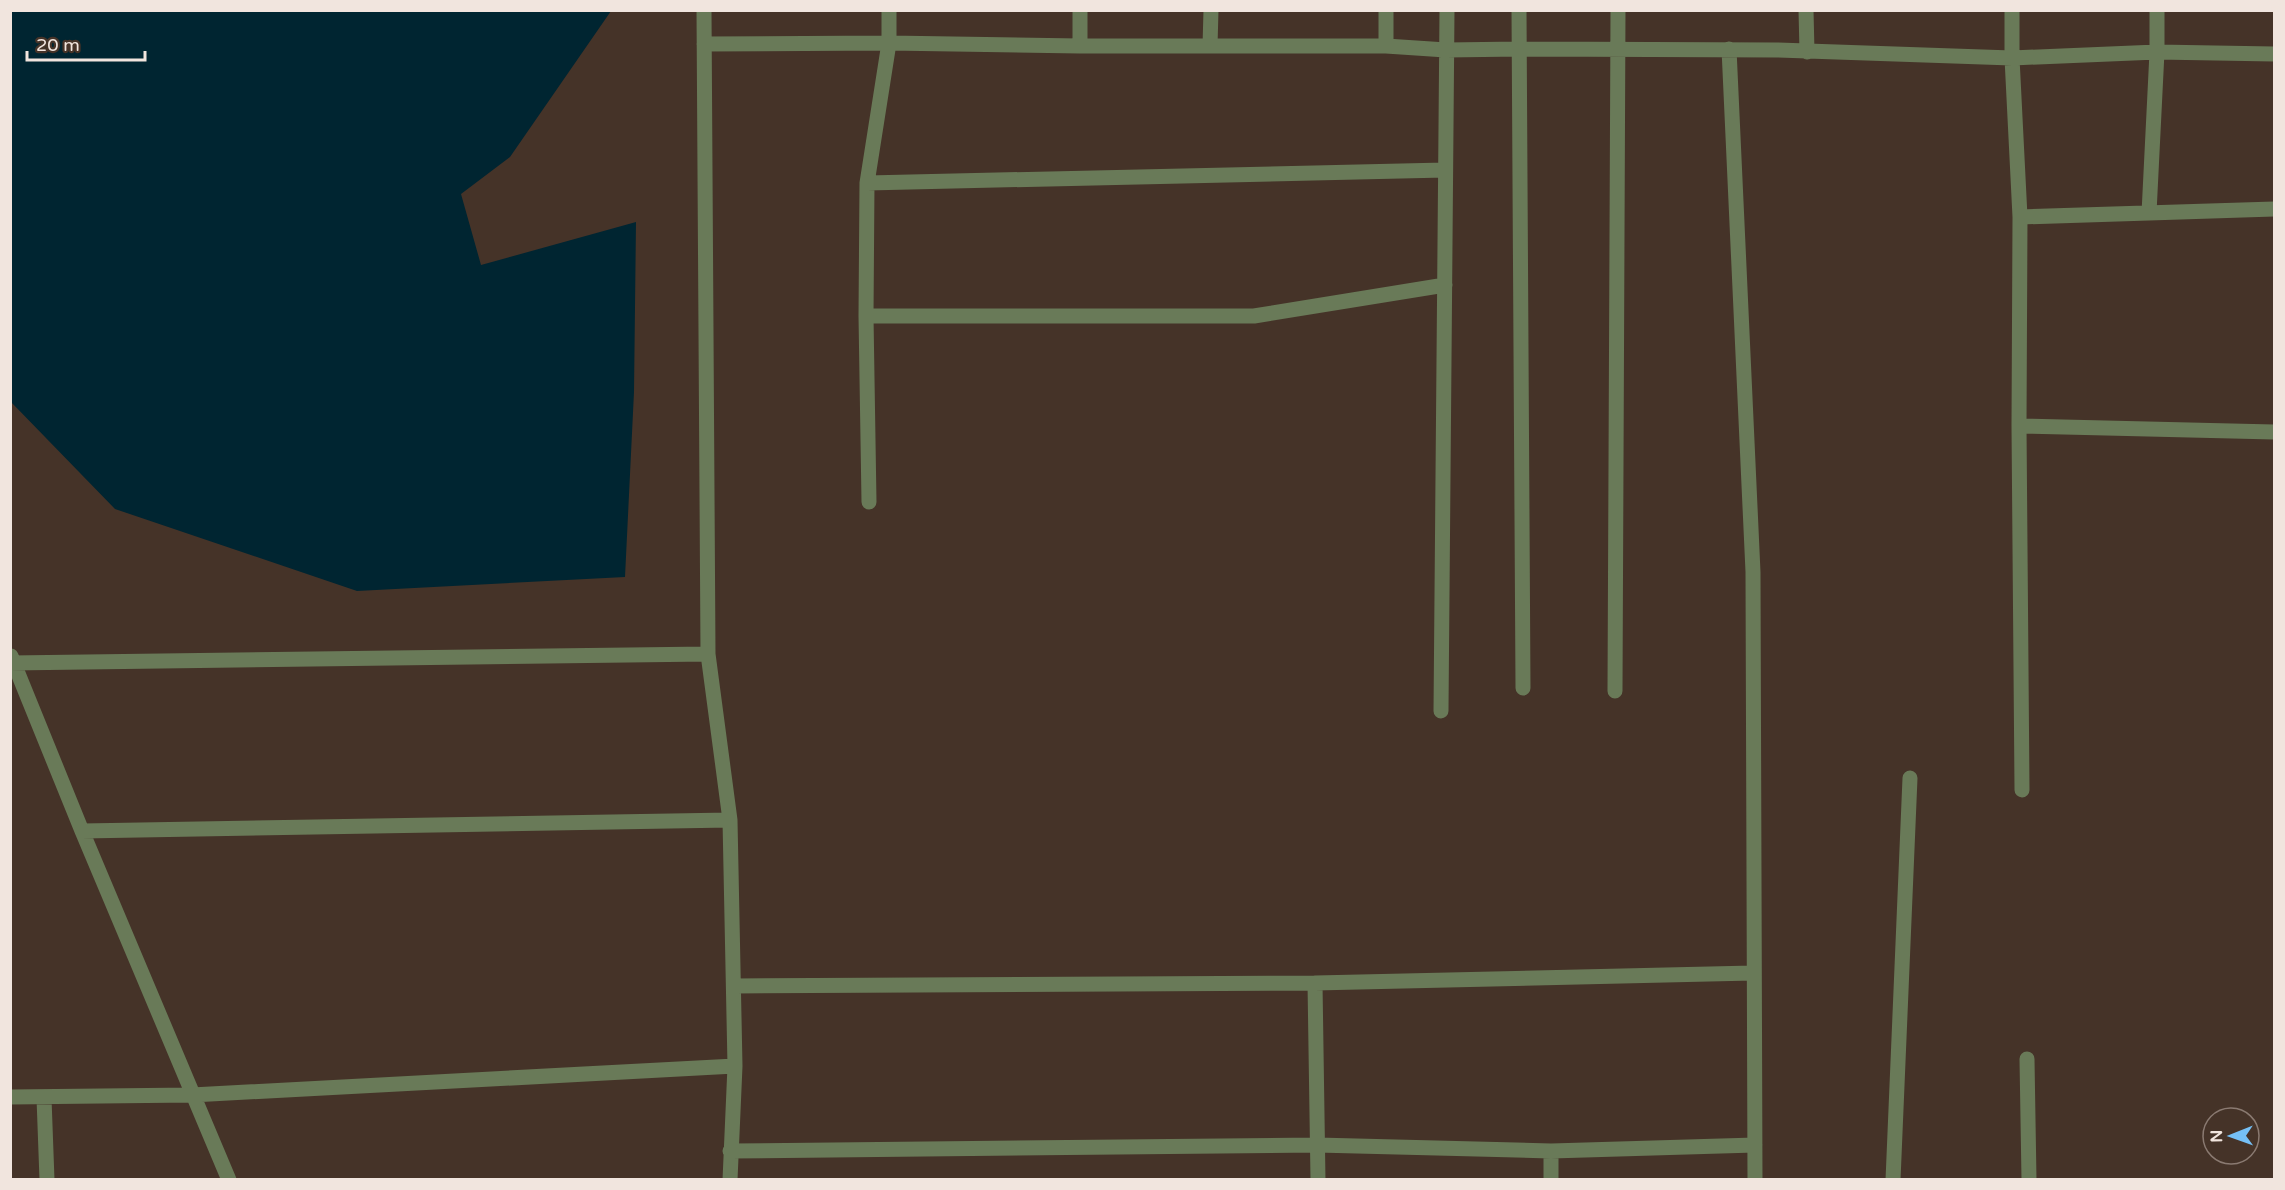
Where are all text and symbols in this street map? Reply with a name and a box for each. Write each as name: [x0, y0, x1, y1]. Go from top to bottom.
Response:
scale bar: [27, 24, 146, 62]
text: 20 m: [36, 34, 80, 56]
north arrow: [2201, 1106, 2261, 1166]
text: N: [2207, 1130, 2227, 1143]

